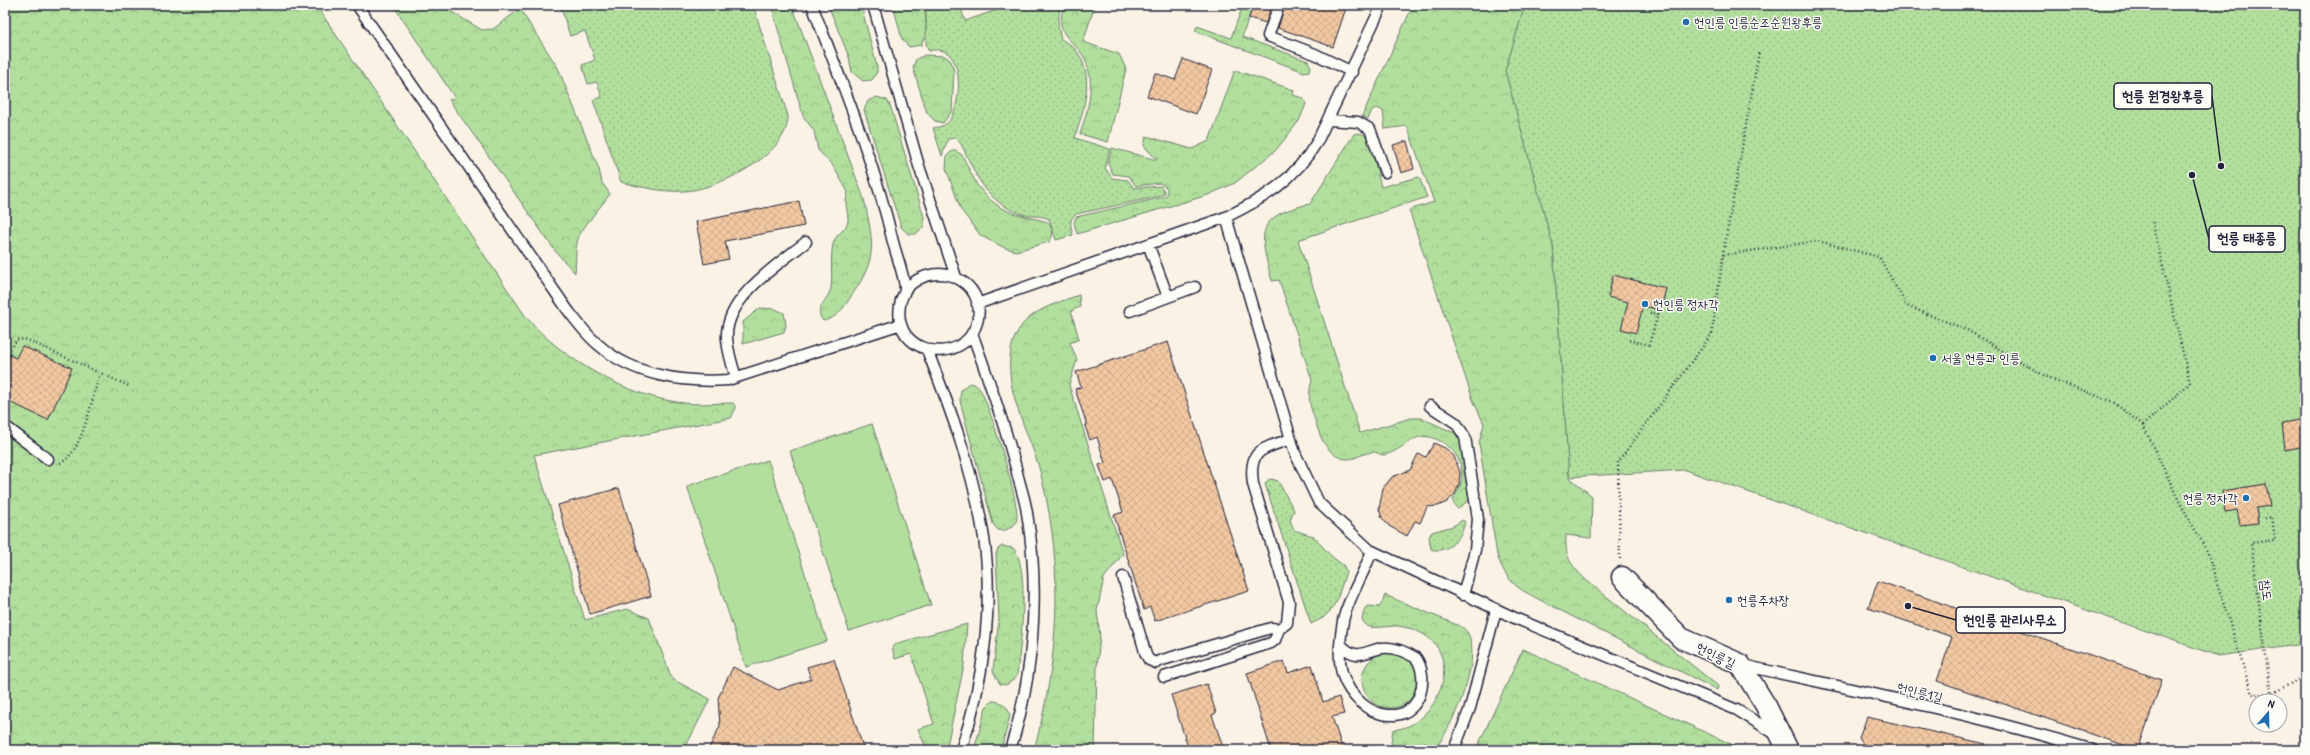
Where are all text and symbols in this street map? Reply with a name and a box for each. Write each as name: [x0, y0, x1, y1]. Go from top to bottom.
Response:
place label: 헌인릉 인릉순조순원왕후릉: [1694, 13, 1823, 31]
marker: 헌인릉 인릉순조순원왕후릉: [1681, 17, 1691, 27]
callout: 헌릉 원경왕후릉: [2114, 83, 2212, 109]
text: 헌릉 원경왕후릉: [2122, 86, 2204, 105]
callout: 헌릉 태종릉: [2209, 226, 2285, 252]
text: 헌릉 태종릉: [2217, 228, 2277, 247]
place label: 헌인릉 정자각: [1653, 295, 1719, 313]
marker: 헌인릉 정자각: [1640, 299, 1650, 309]
place label: 서울 헌릉과 인릉: [1941, 349, 2020, 367]
marker: 서울 헌릉과 인릉: [1928, 353, 1938, 363]
place label: 헌릉 정자각: [2183, 489, 2238, 507]
marker: 헌릉 정자각: [2241, 493, 2251, 503]
street label: 참도: [2257, 578, 2277, 602]
place label: 헌릉주차장: [1737, 591, 1789, 609]
marker: 헌릉주차장: [1724, 595, 1734, 605]
callout: 헌인릉 관리사무소: [1956, 607, 2065, 633]
text: 헌인릉 관리사무소: [1963, 610, 2057, 629]
street label: 헌인릉길: [1693, 638, 1739, 672]
street label: 헌인릉1길: [1895, 678, 1945, 706]
north arrow: [2248, 693, 2288, 733]
text: N: [2266, 696, 2277, 711]

